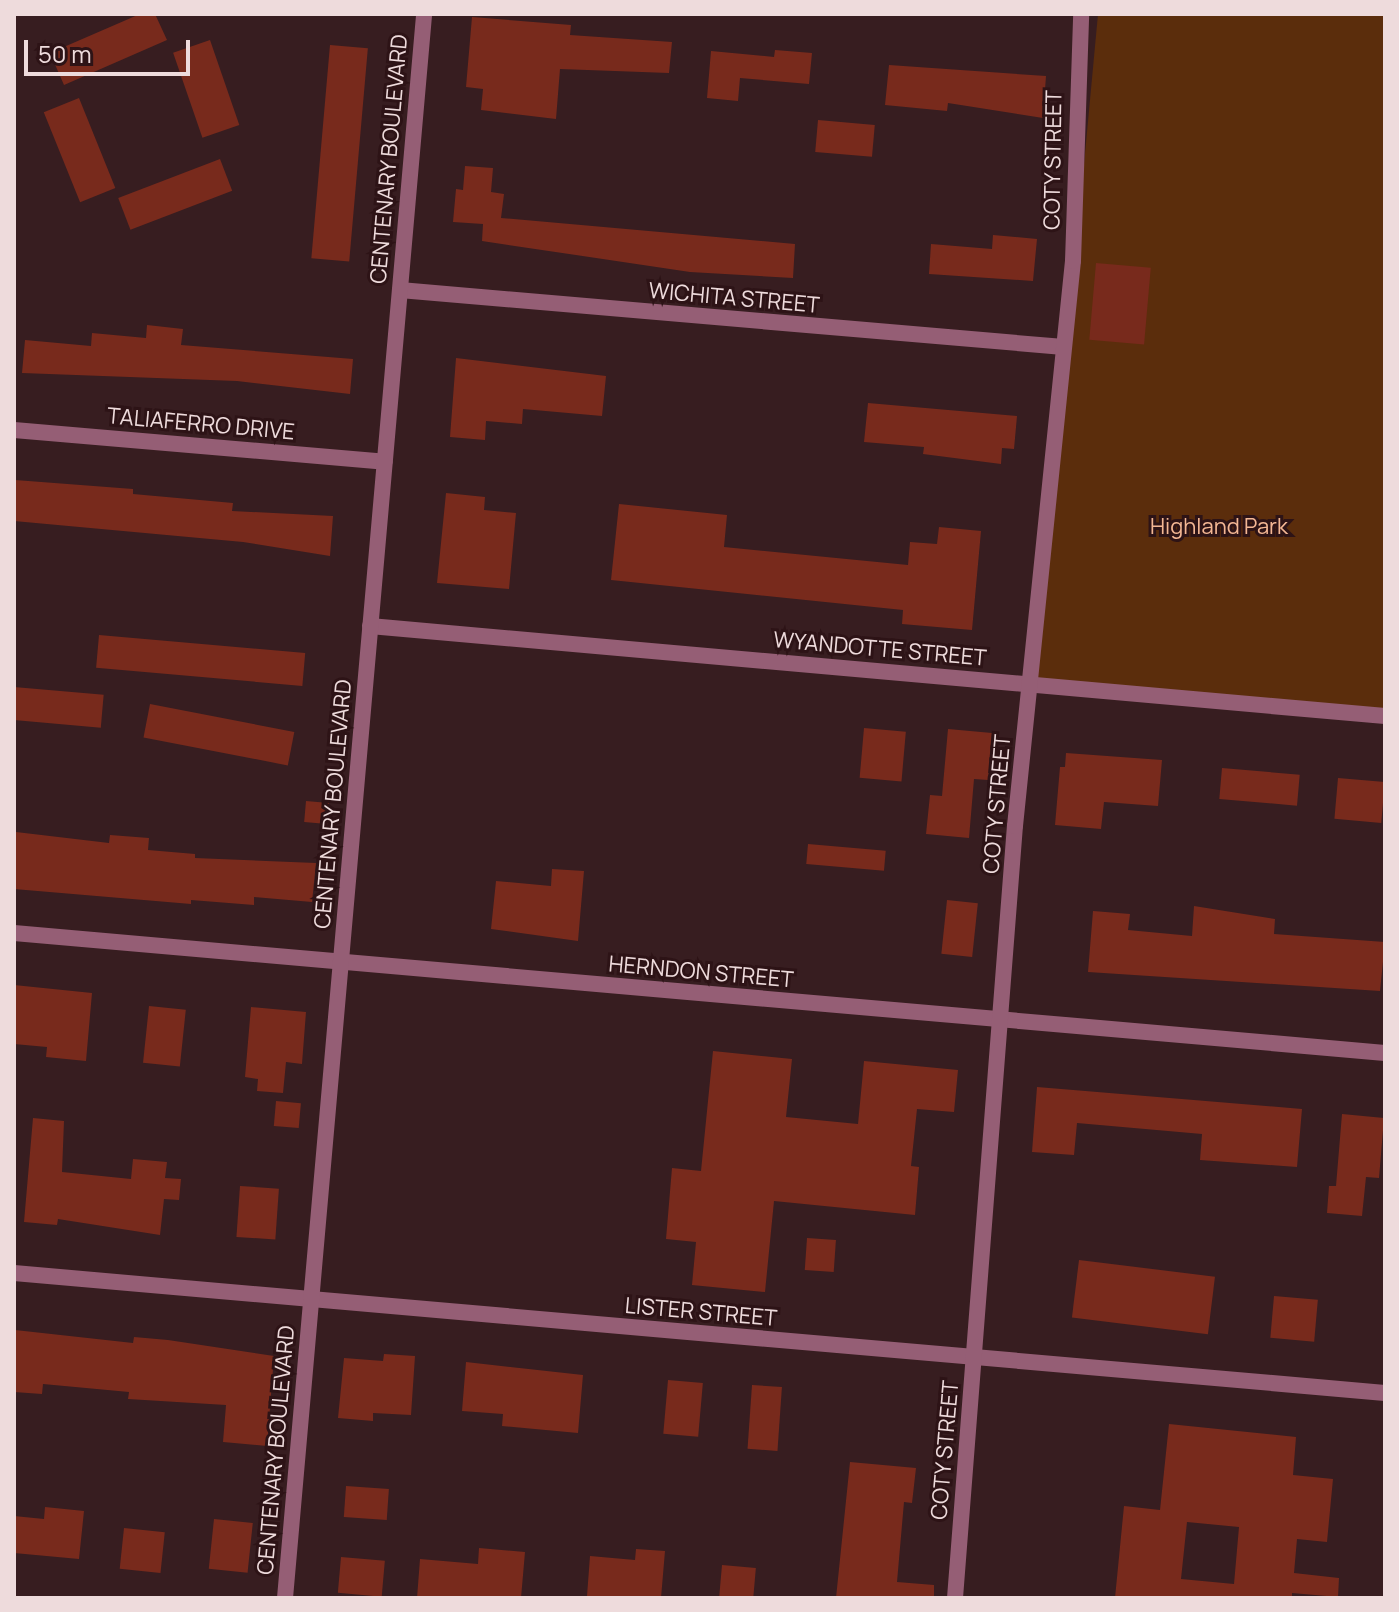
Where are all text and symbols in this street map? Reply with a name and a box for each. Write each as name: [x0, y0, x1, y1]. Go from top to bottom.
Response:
scale bar: [28, 24, 194, 74]
street label: CENTENARY BOULEVARD: [365, 33, 413, 285]
text: 50 m: [38, 37, 92, 70]
street label: COTY STREET: [1039, 90, 1067, 230]
street label: WICHITA STREET: [647, 277, 821, 319]
street label: TALIAFERRO DRIVE: [106, 403, 296, 445]
park label: Highland Park: [1150, 514, 1288, 540]
street label: WYANDOTTE STREET: [772, 627, 988, 671]
street label: CENTENARY BOULEVARD: [309, 678, 357, 930]
street label: COTY STREET: [978, 733, 1016, 875]
street label: HERNDON STREET: [607, 951, 795, 993]
street label: LISTER STREET: [624, 1292, 778, 1332]
street label: CENTENARY BOULEVARD: [252, 1324, 300, 1576]
street label: COTY STREET: [926, 1379, 964, 1521]

